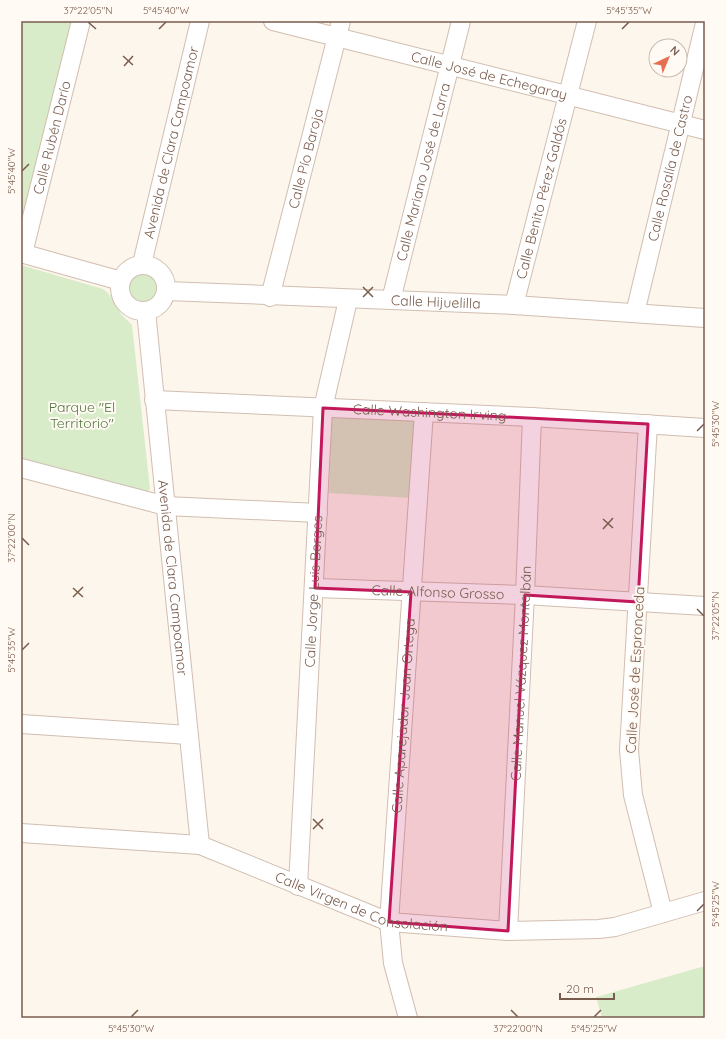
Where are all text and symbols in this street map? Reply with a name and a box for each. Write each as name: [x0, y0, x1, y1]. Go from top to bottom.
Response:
text: 37°22'05"N: [63, 4, 113, 17]
text: 5°45'40"W: [143, 4, 189, 17]
text: 5°45'35"W: [606, 4, 652, 17]
north arrow: [648, 38, 688, 78]
text: N: [667, 43, 683, 59]
street label: Avenida de Clara Campoamor: [139, 44, 203, 240]
street label: Calle José de Echegaray: [409, 47, 569, 104]
street label: Calle Rubén Darío: [29, 79, 75, 196]
street label: Calle Mariano José de Larra: [392, 81, 454, 263]
street label: Calle Rosalía de Castro: [644, 93, 696, 243]
street label: Calle Pío Baroja: [284, 106, 327, 211]
street label: Calle Benito Pérez Galdós: [512, 116, 571, 281]
text: 5°45'40"W: [5, 148, 18, 194]
street label: Calle Hijuelilla: [391, 291, 481, 313]
park label: Parque "El Territorio": [49, 398, 115, 432]
street label: Calle Washington Irving: [352, 400, 507, 425]
text: 5°45'30"W: [709, 401, 722, 447]
street label: Avenida de Clara Campoamor: [154, 479, 192, 677]
text: 37°22'00"N: [5, 513, 18, 563]
street label: Calle Jorge Luis Borges: [300, 515, 326, 668]
street label: Calle Manuel Vázquez Montalbán: [507, 565, 535, 781]
street label: Calle Alfonso Grosso: [371, 581, 505, 603]
street label: Calle José de Espronceda: [622, 586, 648, 754]
text: 37°22'05"N: [709, 591, 722, 641]
street label: Calle Aparejador Juan Ortega: [387, 618, 419, 814]
text: 5°45'35"W: [5, 627, 18, 673]
street label: Calle Virgen de Consolación: [273, 868, 449, 935]
text: 5°45'25"W: [709, 881, 722, 927]
scale bar: [560, 975, 614, 1001]
text: 20 m: [566, 981, 594, 996]
text: 5°45'30"W: [108, 1022, 154, 1035]
text: 37°22'00"N: [493, 1022, 543, 1035]
text: 5°45'25"W: [571, 1022, 617, 1035]

